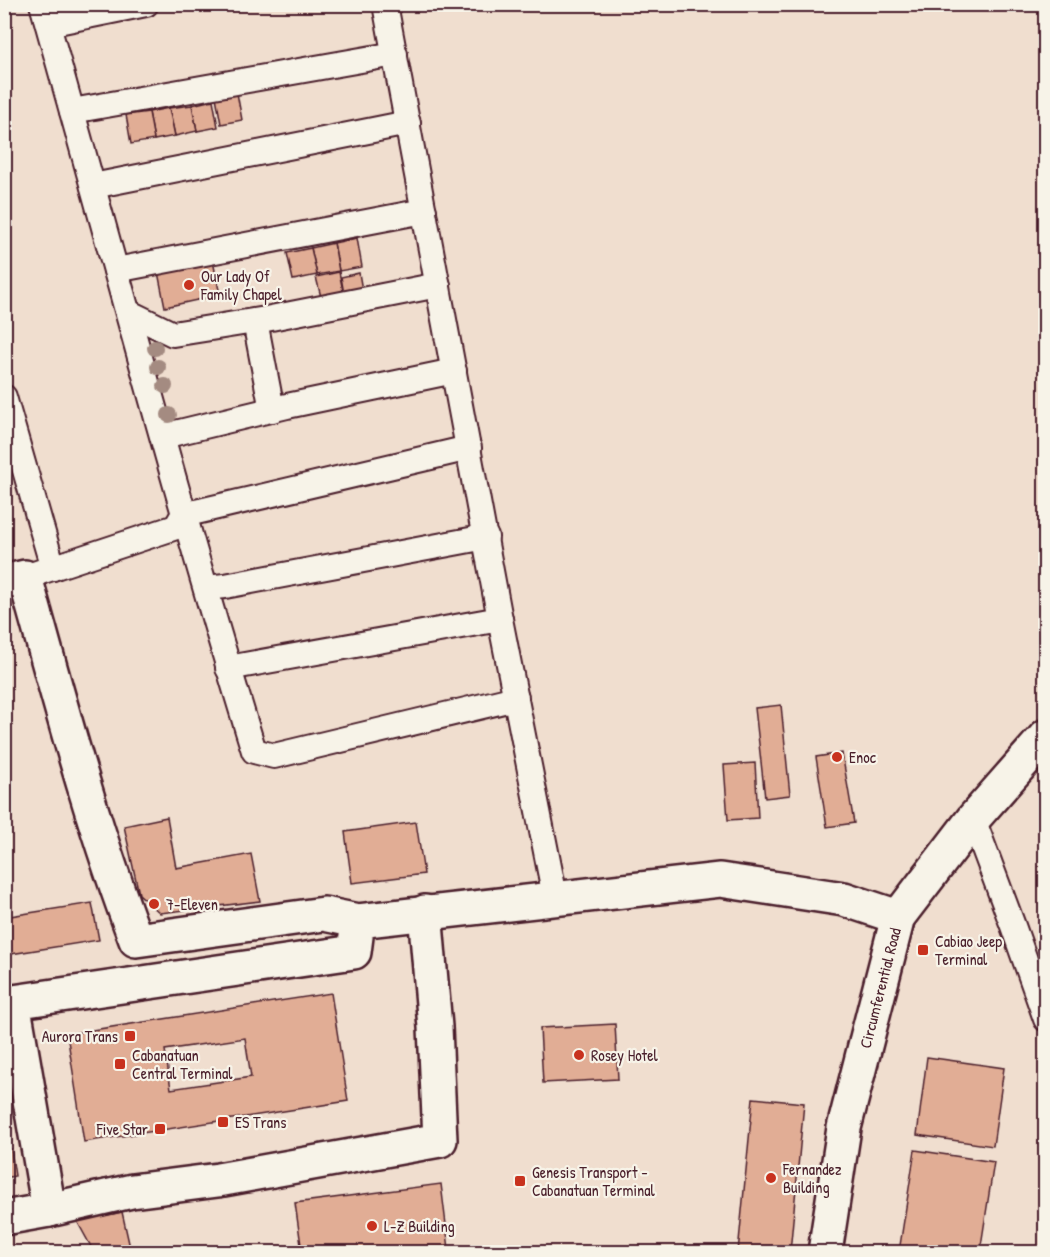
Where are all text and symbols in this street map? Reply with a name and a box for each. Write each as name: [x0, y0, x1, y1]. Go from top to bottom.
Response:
place label: Our Lady Of Family Chapel: [200, 265, 282, 305]
marker: Our Lady Of Family Chapel: [182, 278, 196, 292]
place label: Enoc: [849, 746, 877, 768]
marker: Enoc: [830, 750, 844, 764]
place label: 7-Eleven: [166, 893, 218, 915]
marker: 7-Eleven: [147, 897, 161, 911]
street label: Circumferential Road: [854, 925, 906, 1051]
place label: Cabiao Jeep Terminal: [935, 930, 1002, 970]
marker: Cabiao Jeep Terminal: [916, 943, 930, 957]
place label: Aurora Trans: [42, 1025, 118, 1047]
marker: Aurora Trans: [123, 1029, 137, 1043]
place label: Cabanatuan Central Terminal: [132, 1044, 233, 1084]
place label: Rosey Hotel: [591, 1044, 658, 1066]
marker: Rosey Hotel: [572, 1048, 586, 1062]
marker: Cabanatuan Central Terminal: [113, 1057, 127, 1071]
place label: ES Trans: [235, 1111, 286, 1133]
marker: ES Trans: [216, 1115, 230, 1129]
place label: Five Star: [96, 1118, 148, 1140]
marker: Five Star: [153, 1122, 167, 1136]
place label: Fernandez Building: [782, 1158, 842, 1198]
place label: Genesis Transport - Cabanatuan Terminal: [532, 1161, 655, 1201]
marker: Fernandez Building: [764, 1171, 778, 1185]
marker: Genesis Transport - Cabanatuan Terminal: [513, 1174, 527, 1188]
place label: L-Z Building: [384, 1215, 455, 1237]
marker: L-Z Building: [365, 1219, 379, 1233]

